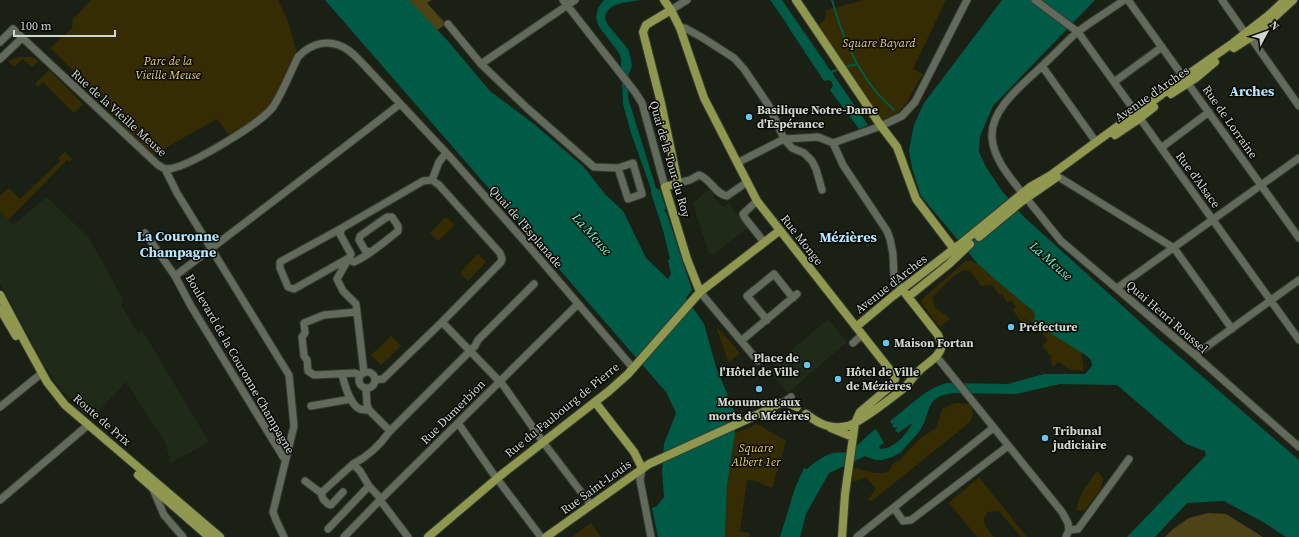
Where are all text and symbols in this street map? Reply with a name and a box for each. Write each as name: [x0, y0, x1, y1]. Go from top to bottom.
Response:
scale bar: [14, 12, 115, 38]
north arrow: [1247, 12, 1287, 52]
text: 100 m: [20, 18, 52, 34]
text: N: [1266, 18, 1282, 34]
park label: Square Bayard: [842, 35, 916, 51]
park label: Parc de la Vieille Meuse: [135, 53, 201, 83]
street label: Avenue d'Arches: [1112, 62, 1192, 126]
street label: Rue de la Vieille Meuse: [68, 66, 170, 160]
district label: Arches: [1230, 81, 1275, 101]
street label: Rue de Lorraine: [1199, 82, 1261, 162]
street label: Quai de la Tour du Roy: [646, 99, 695, 220]
place label: Basilique Notre-Dame d'Espérance: [757, 102, 878, 132]
marker: Basilique Notre-Dame d'Espérance: [744, 112, 754, 122]
street label: Rue d'Alsace: [1172, 149, 1224, 211]
street label: Quai de l'Esplanade: [486, 182, 566, 272]
water label: La Meuse: [568, 208, 616, 259]
street label: Rue Monge: [777, 211, 827, 269]
district label: La Couronne Champagne: [137, 226, 219, 262]
district label: Mézières: [819, 227, 877, 247]
water label: La Meuse: [1025, 237, 1077, 285]
street label: Avenue d'Arches: [852, 251, 930, 317]
street label: Boulevard de la Couronne Champagne: [182, 271, 298, 457]
street label: Quai Henri Roussel: [1123, 277, 1211, 357]
place label: Préfecture: [1019, 319, 1078, 335]
marker: Préfecture: [1006, 322, 1016, 332]
place label: Maison Fortan: [894, 335, 974, 351]
marker: Maison Fortan: [881, 338, 891, 348]
place label: Place de l'Hôtel de Ville: [719, 350, 799, 380]
street label: Rue du Faubourg de Pierre: [502, 359, 622, 461]
marker: Place de l'Hôtel de Ville: [802, 360, 812, 370]
place label: Hôtel de Ville de Mézières: [846, 364, 919, 394]
marker: Hôtel de Ville de Mézières: [833, 374, 843, 384]
street label: Rue Dumerbion: [417, 376, 489, 448]
marker: Monument aux morts de Mézières: [754, 384, 764, 394]
street label: Route de Prix: [70, 390, 135, 450]
place label: Monument aux morts de Mézières: [708, 394, 810, 424]
place label: Tribunal judiciaire: [1051, 423, 1107, 453]
marker: Tribunal judiciaire: [1040, 433, 1050, 443]
park label: Square Albert 1er: [730, 440, 782, 470]
street label: Rue Saint-Louis: [557, 456, 635, 518]

